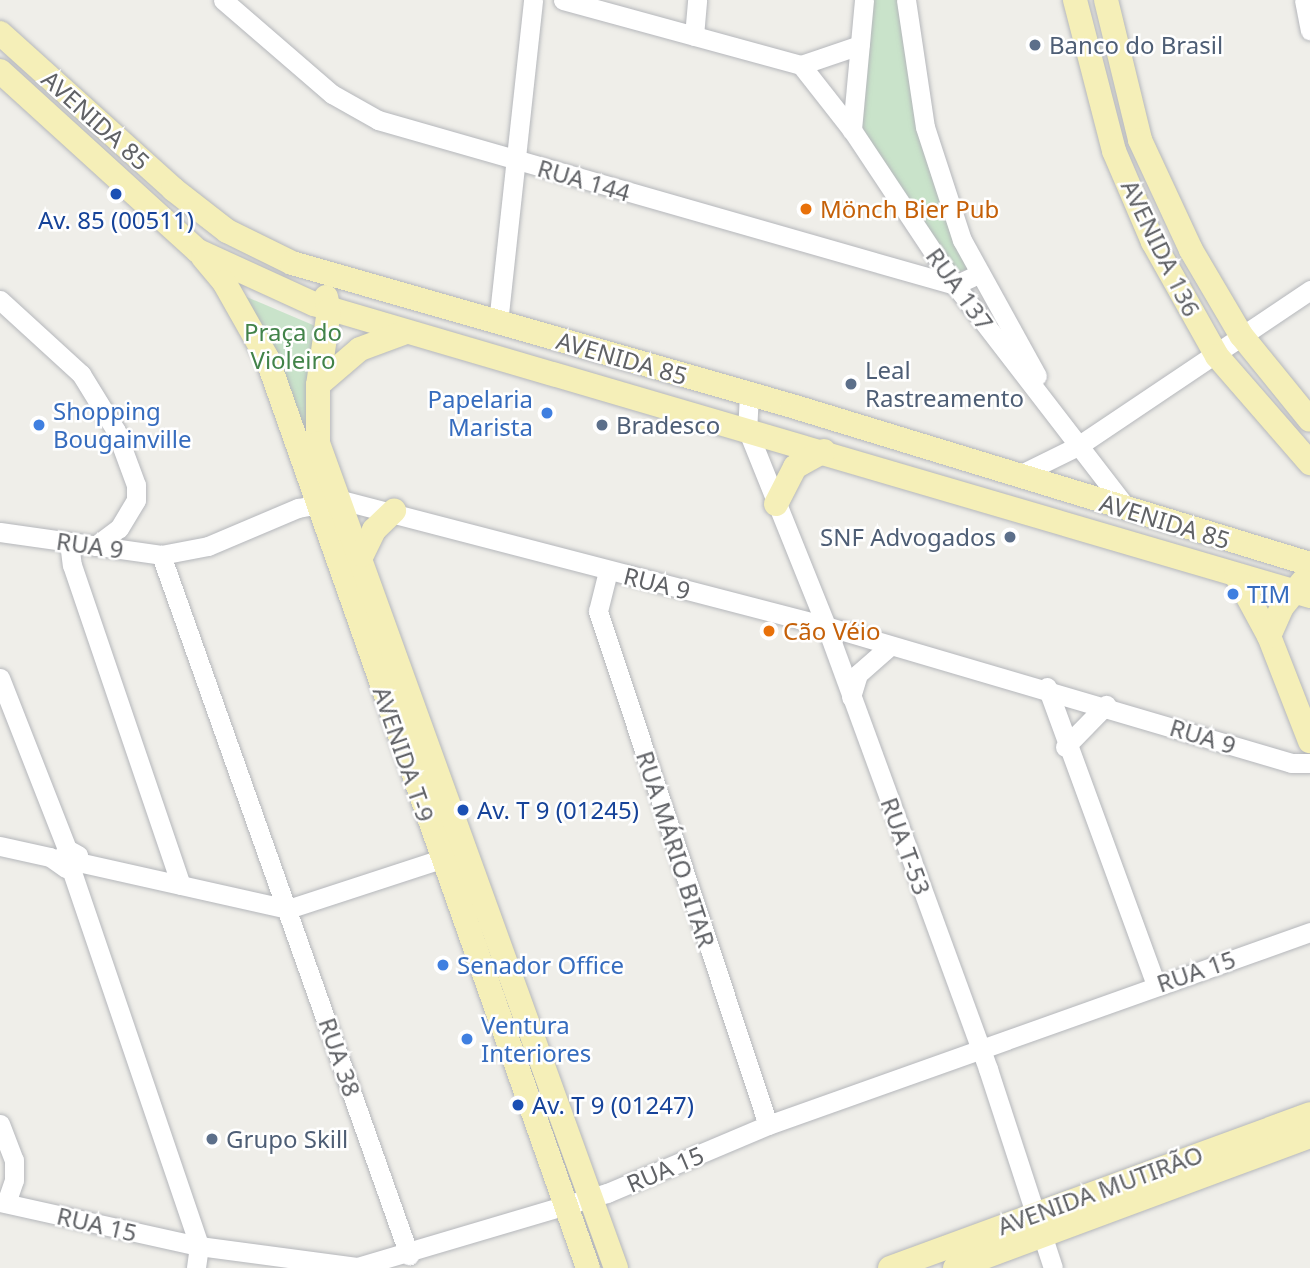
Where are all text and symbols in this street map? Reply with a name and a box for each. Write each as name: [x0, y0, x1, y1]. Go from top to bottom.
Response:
place label: Banco do Brasil: [1049, 31, 1223, 59]
marker: Banco do Brasil: [1027, 37, 1043, 53]
street label: AVENIDA 85: [36, 64, 156, 176]
street label: RUA 144: [534, 153, 634, 207]
street label: AVENIDA 136: [1116, 175, 1206, 321]
marker: Av. 85 (00511): [108, 186, 124, 202]
place label: Mönch Bier Pub: [820, 195, 999, 223]
marker: Mönch Bier Pub: [798, 201, 814, 217]
place label: Av. 85 (00511): [38, 206, 194, 234]
street label: RUA 137: [920, 242, 1000, 336]
park label: Praça do Violeiro: [244, 318, 342, 374]
street label: AVENIDA 85: [553, 326, 691, 390]
place label: Leal Rastreamento: [865, 356, 1024, 412]
marker: Leal Rastreamento: [843, 376, 859, 392]
place label: Papelaria Marista: [427, 385, 533, 441]
place label: Shopping Bougainville: [53, 397, 192, 453]
marker: Papelaria Marista: [539, 405, 555, 421]
place label: Bradesco: [616, 411, 720, 439]
marker: Shopping Bougainville: [31, 417, 47, 433]
marker: Bradesco: [594, 417, 610, 433]
street label: AVENIDA 85: [1096, 488, 1234, 554]
place label: SNF Advogados: [820, 523, 996, 551]
street label: RUA 9: [55, 526, 125, 564]
marker: SNF Advogados: [1002, 529, 1018, 545]
street label: RUA 9: [621, 561, 693, 605]
place label: TIM: [1247, 580, 1290, 608]
marker: TIM: [1225, 586, 1241, 602]
place label: Cão Véio: [783, 617, 881, 645]
marker: Cão Véio: [761, 623, 777, 639]
street label: AVENIDA T-9: [367, 683, 441, 825]
street label: RUA 9: [1166, 712, 1240, 760]
street label: RUA MÁRIO BITAR: [631, 747, 721, 951]
street label: RUA T-53: [875, 793, 937, 899]
place label: Av. T 9 (01245): [477, 796, 639, 824]
marker: Av. T 9 (01245): [455, 802, 471, 818]
street label: RUA 15: [1153, 944, 1239, 998]
place label: Senador Office: [457, 951, 624, 979]
marker: Senador Office: [435, 957, 451, 973]
place label: Ventura Interiores: [481, 1011, 591, 1067]
street label: RUA 38: [313, 1014, 367, 1100]
marker: Ventura Interiores: [459, 1031, 475, 1047]
place label: Av. T 9 (01247): [532, 1091, 694, 1119]
marker: Av. T 9 (01247): [510, 1097, 526, 1113]
place label: Grupo Skill: [226, 1125, 348, 1153]
marker: Grupo Skill: [204, 1131, 220, 1147]
street label: AVENIDA MUTIRÃO: [993, 1139, 1207, 1241]
street label: RUA 15: [622, 1140, 708, 1198]
street label: RUA 15: [54, 1201, 140, 1247]

